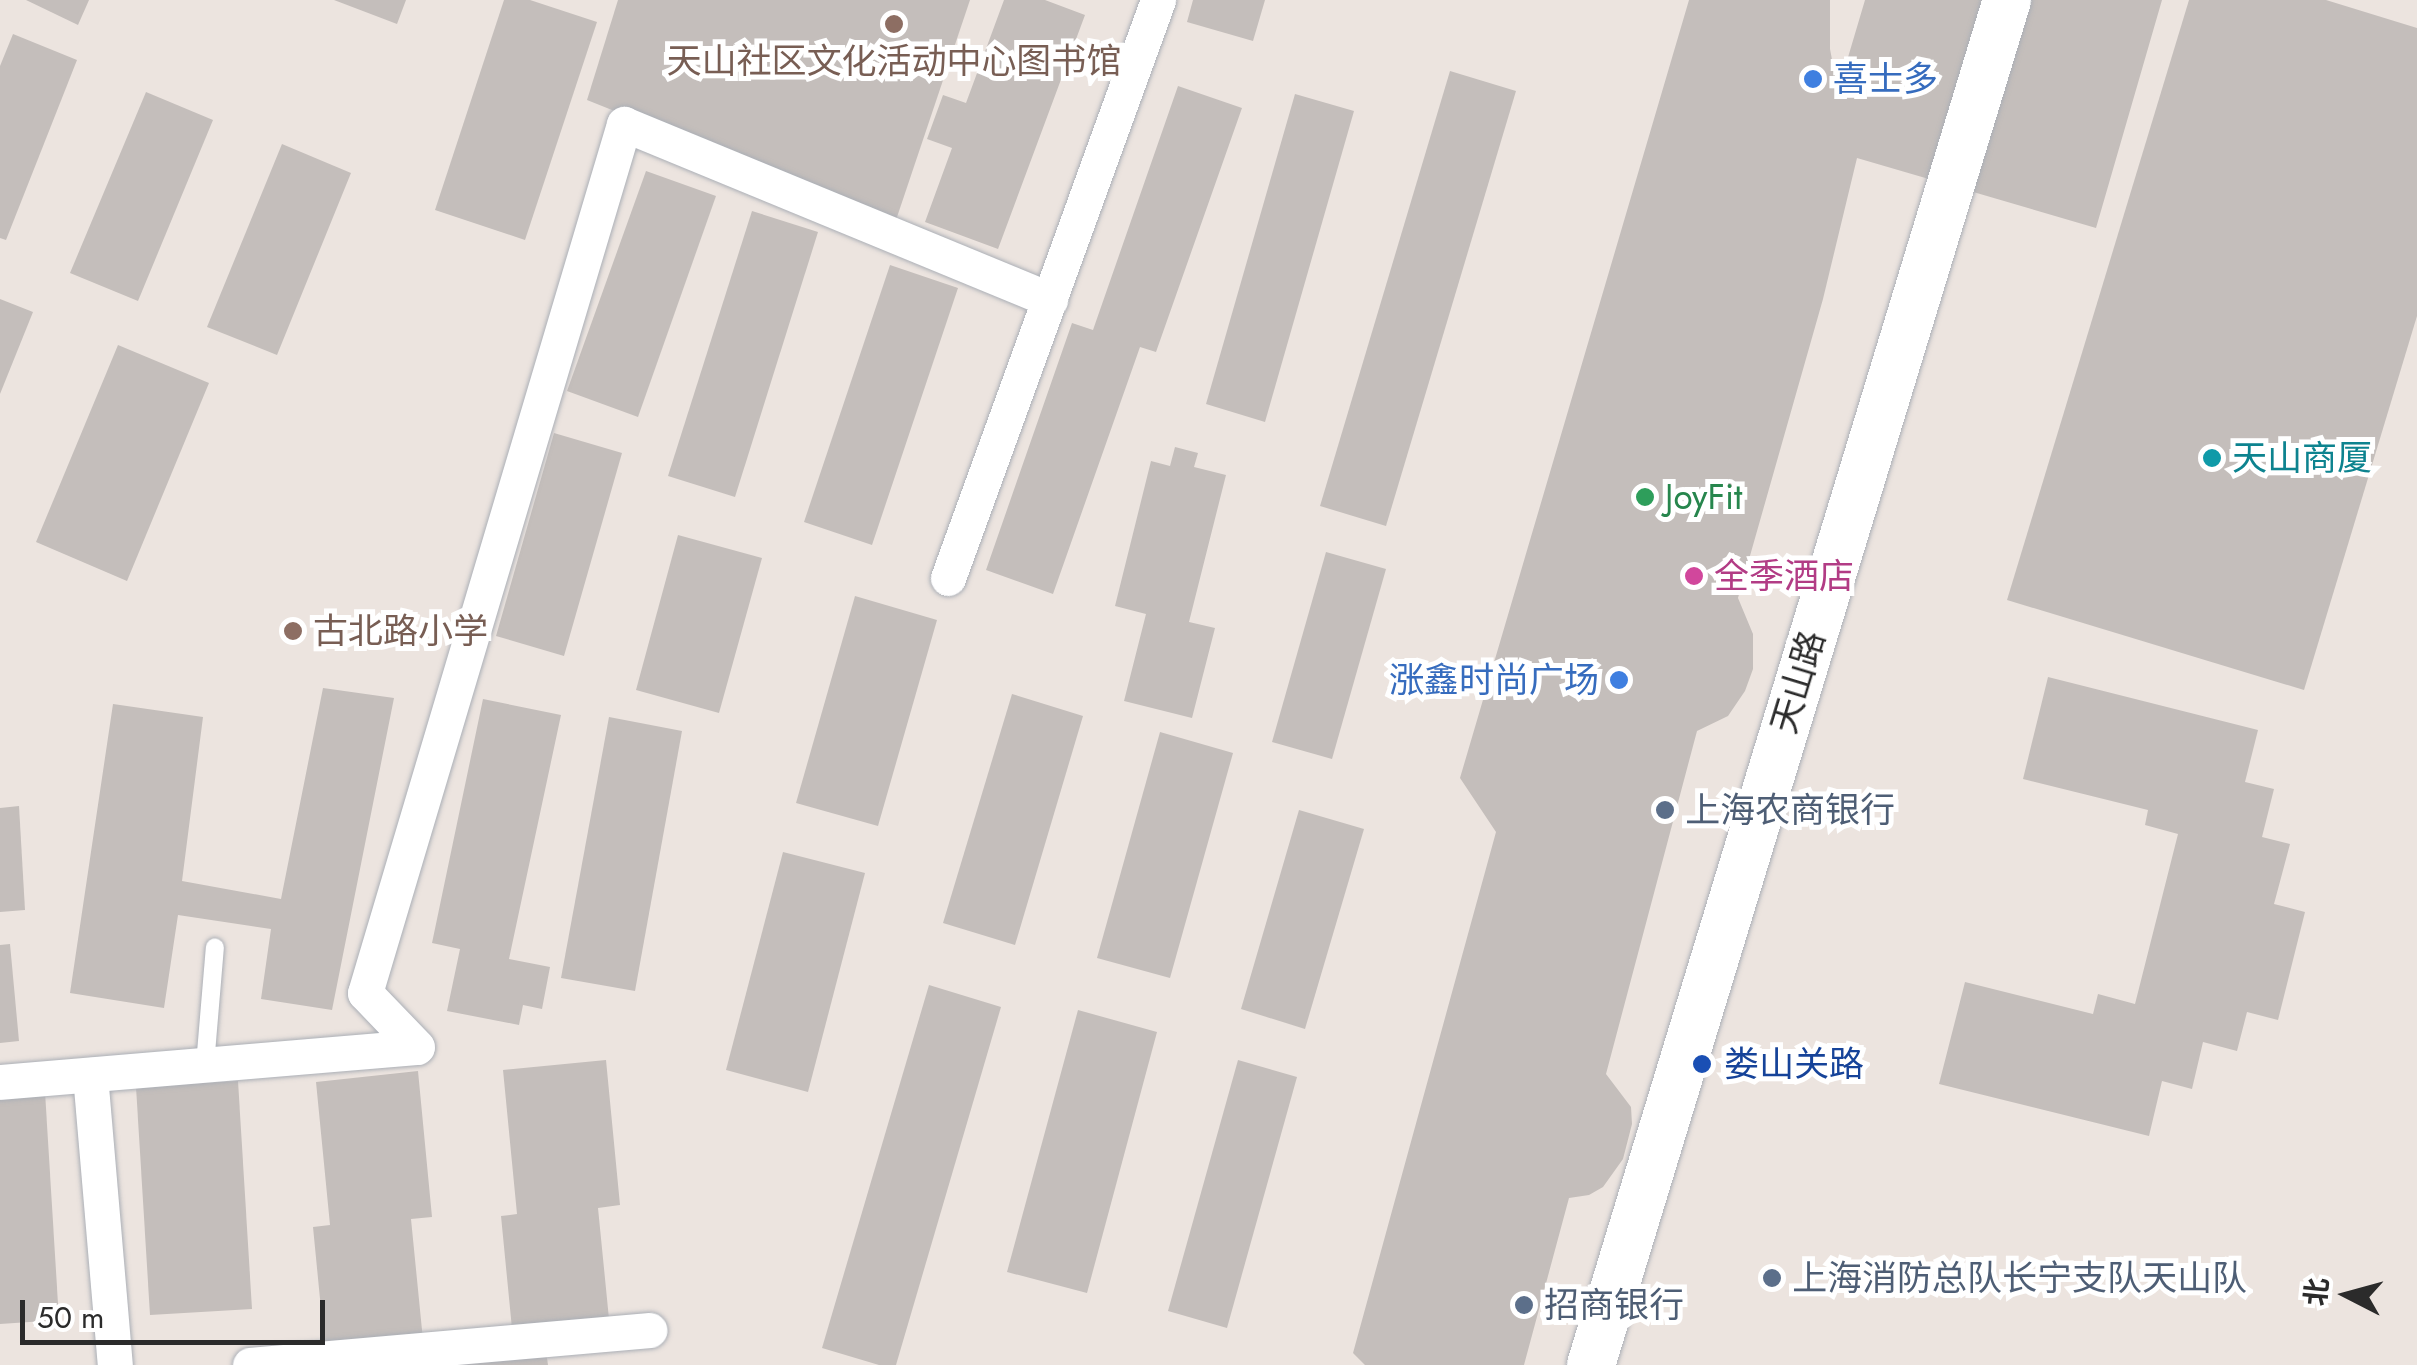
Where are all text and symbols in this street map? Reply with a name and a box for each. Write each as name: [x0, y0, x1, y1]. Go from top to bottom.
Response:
marker: 天山社区文化活动中心图书馆: [883, 13, 905, 35]
place label: 天山社区文化活动中心图书馆: [667, 40, 1121, 82]
place label: 喜士多: [1833, 58, 1938, 100]
marker: 喜士多: [1802, 68, 1824, 90]
place label: 天山商厦: [2232, 437, 2372, 479]
marker: 天山商厦: [2201, 447, 2223, 469]
place label: JoyFit: [1665, 476, 1742, 518]
marker: JoyFit: [1634, 486, 1656, 508]
place label: 全季酒店: [1714, 555, 1854, 597]
marker: 全季酒店: [1683, 565, 1705, 587]
place label: 古北路小学: [313, 610, 488, 652]
marker: 古北路小学: [282, 620, 304, 642]
street label: 天山路: [1763, 626, 1833, 738]
place label: 涨鑫时尚广场: [1389, 659, 1599, 701]
marker: 涨鑫时尚广场: [1608, 669, 1630, 691]
place label: 上海农商银行: [1685, 789, 1895, 831]
marker: 上海农商银行: [1654, 799, 1676, 821]
place label: 娄山关路: [1724, 1043, 1864, 1085]
marker: 娄山关路: [1689, 1051, 1715, 1077]
north arrow: [2297, 1245, 2397, 1345]
place label: 上海消防总队长宁支队天山队: [1792, 1257, 2247, 1299]
marker: 上海消防总队长宁支队天山队: [1761, 1267, 1783, 1289]
text: 北: [2295, 1276, 2339, 1308]
scale bar: [25, 1280, 330, 1342]
place label: 招商银行: [1544, 1284, 1684, 1326]
marker: 招商银行: [1513, 1294, 1535, 1316]
text: 50 m: [37, 1296, 104, 1339]

